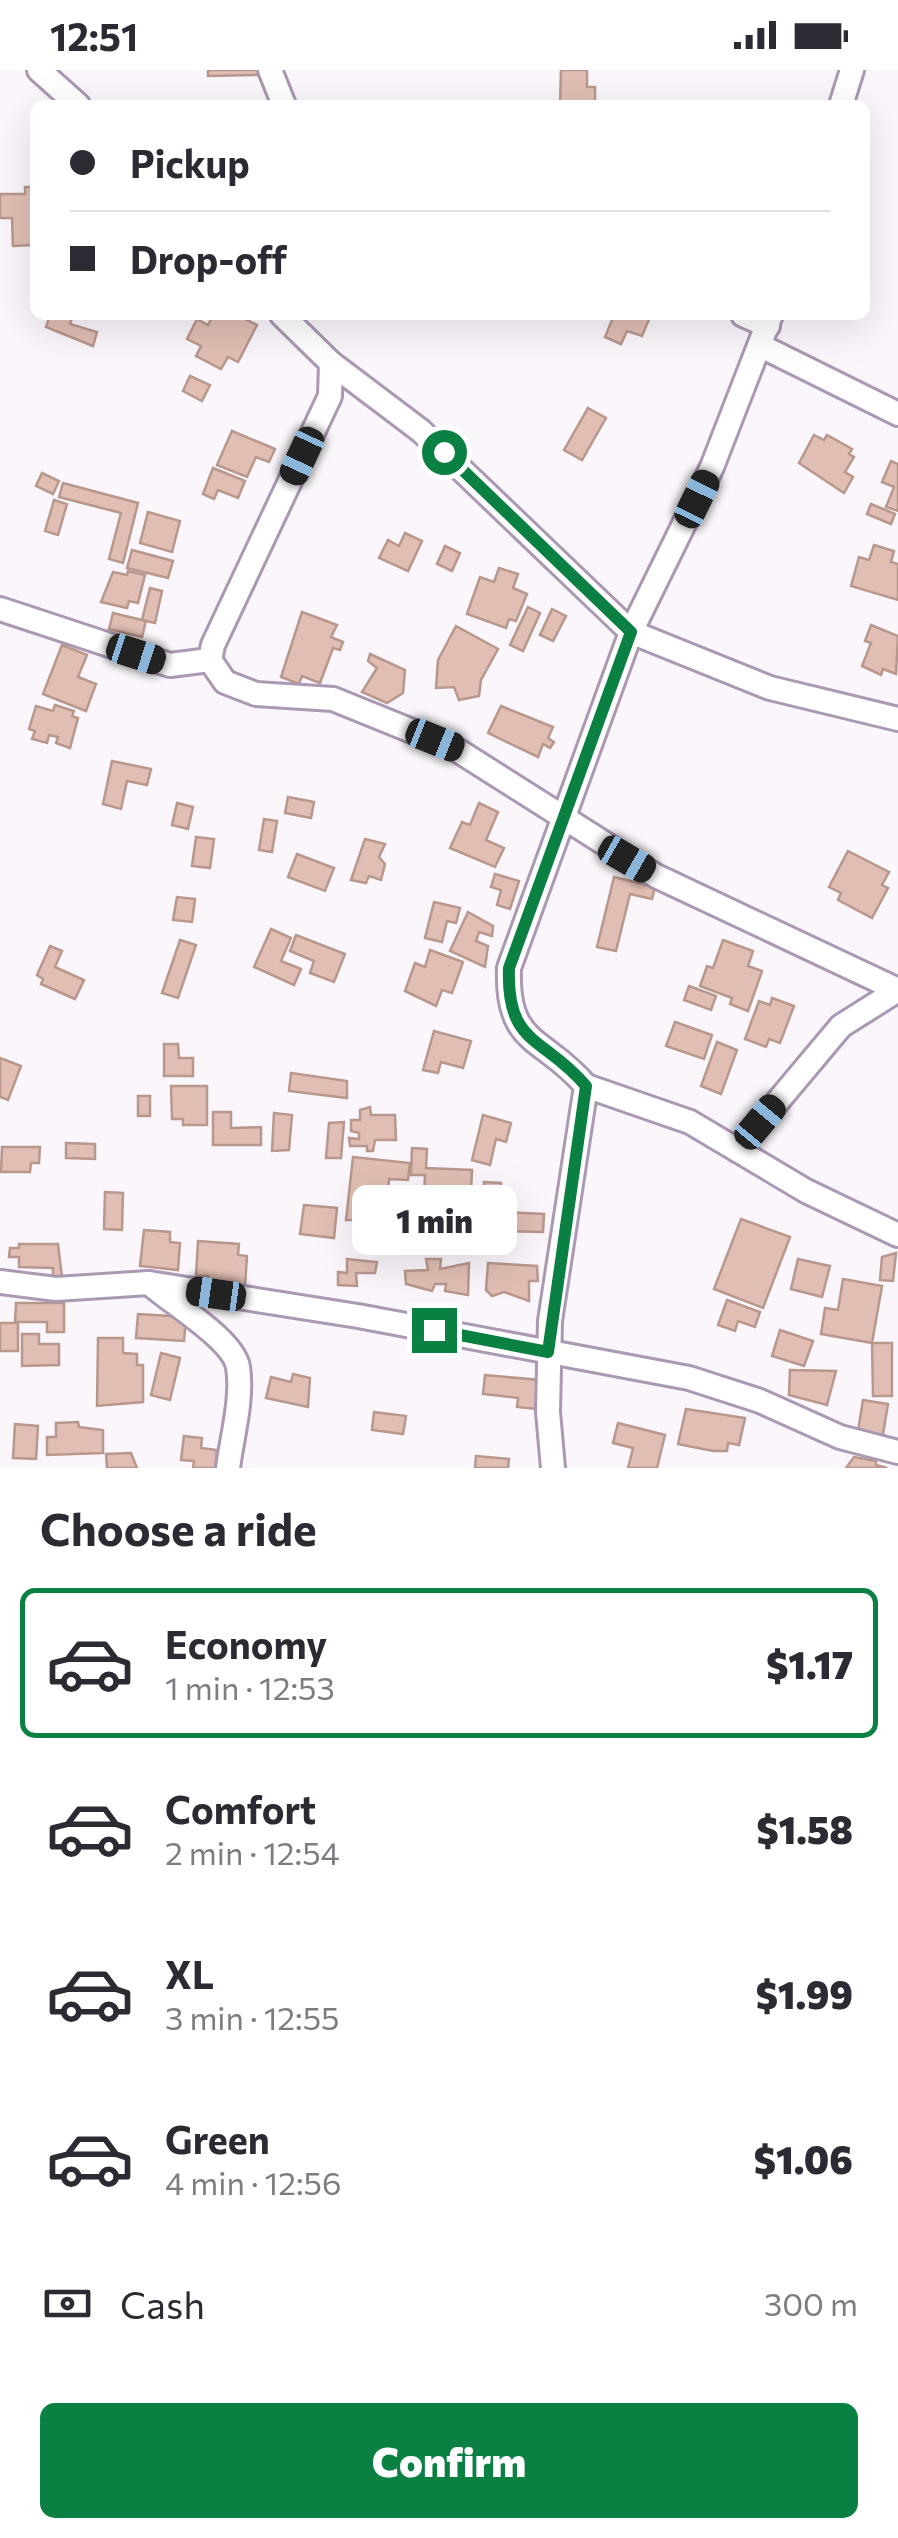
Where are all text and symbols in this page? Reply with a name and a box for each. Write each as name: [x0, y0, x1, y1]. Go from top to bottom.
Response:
text: 12:51: [50, 12, 138, 59]
text: Pickup: [130, 139, 250, 186]
text: Drop-off: [130, 235, 287, 282]
car: [276, 422, 328, 490]
route start: [422, 430, 467, 475]
car: [670, 465, 724, 533]
car: [103, 630, 169, 678]
car: [402, 715, 468, 765]
car: [594, 831, 660, 887]
car: [729, 1089, 791, 1155]
callout: 1 min: [352, 1185, 516, 1255]
text: 1 min: [396, 1200, 473, 1240]
car: [184, 1275, 248, 1313]
route end: [412, 1308, 457, 1353]
text: Choose a ride: [40, 1500, 317, 1555]
icon: car: [45, 1618, 135, 1708]
text: Economy: [165, 1620, 327, 1667]
text: $1.17: [766, 1640, 853, 1687]
text: 1 min · 12:53: [165, 1667, 335, 1707]
icon: car: [45, 1783, 135, 1873]
text: Comfort: [165, 1785, 316, 1832]
text: $1.58: [756, 1805, 853, 1852]
text: 2 min · 12:54: [165, 1832, 340, 1872]
icon: car: [45, 1948, 135, 2038]
text: XL: [165, 1950, 214, 1997]
text: $1.99: [756, 1970, 853, 2017]
text: 3 min · 12:55: [165, 1997, 339, 2037]
icon: car: [45, 2113, 135, 2203]
text: Green: [165, 2115, 270, 2162]
text: $1.06: [754, 2135, 853, 2182]
text: 4 min · 12:56: [165, 2162, 341, 2202]
icon: cash: [40, 2276, 95, 2331]
text: Cash: [120, 2280, 205, 2327]
text: 300 m: [764, 2283, 858, 2323]
button: Confirm: [40, 2403, 858, 2518]

